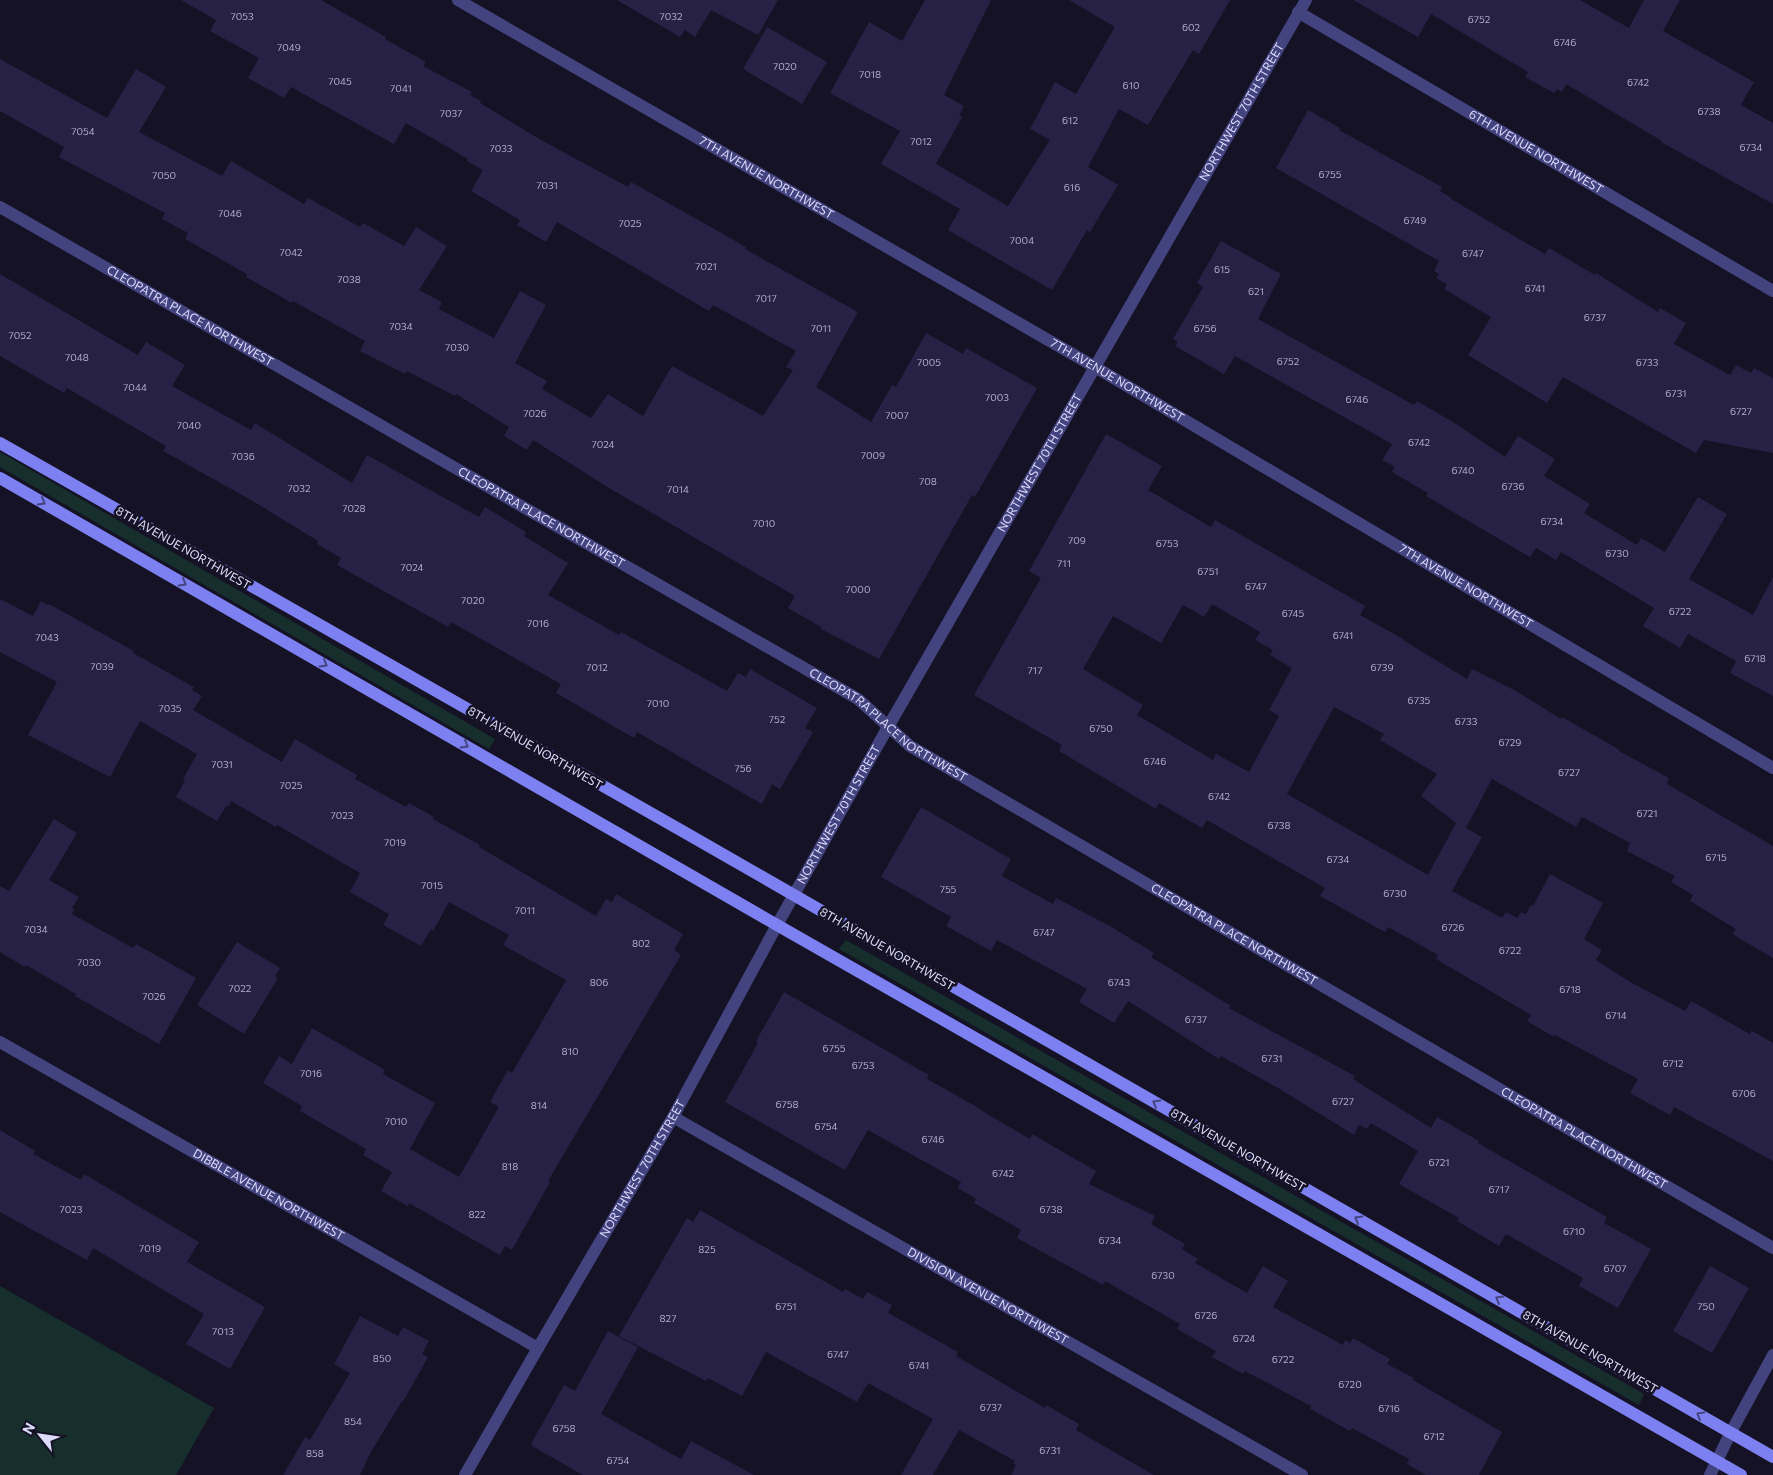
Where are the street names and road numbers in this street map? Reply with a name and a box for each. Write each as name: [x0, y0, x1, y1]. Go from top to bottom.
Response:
street label: NORTHWEST 70TH STREET: [1196, 40, 1286, 183]
street label: 6TH AVENUE NORTHWEST: [1467, 106, 1606, 196]
street label: 7TH AVENUE NORTHWEST: [697, 133, 837, 221]
street label: CLEOPATRA PLACE NORTHWEST: [105, 262, 277, 369]
street label: 7TH AVENUE NORTHWEST: [1048, 335, 1187, 424]
street label: NORTHWEST 70TH STREET: [994, 391, 1084, 534]
street label: CLEOPATRA PLACE NORTHWEST: [456, 463, 628, 570]
street label: 8TH AVENUE NORTHWEST: [114, 503, 254, 592]
street label: 7TH AVENUE NORTHWEST: [1397, 541, 1536, 631]
street label: CLEOPATRA PLACE NORTHWEST: [807, 665, 970, 784]
street label: 8TH AVENUE NORTHWEST: [466, 703, 606, 792]
street label: NORTHWEST 70TH STREET: [794, 742, 883, 886]
street label: CLEOPATRA PLACE NORTHWEST: [1149, 880, 1320, 988]
street label: 8TH AVENUE NORTHWEST: [818, 904, 958, 993]
street label: CLEOPATRA PLACE NORTHWEST: [1499, 1083, 1670, 1191]
street label: NORTHWEST 70TH STREET: [596, 1097, 687, 1240]
street label: 8TH AVENUE NORTHWEST: [1169, 1105, 1309, 1194]
street label: DIBBLE AVENUE NORTHWEST: [191, 1145, 347, 1243]
street label: DIVISION AVENUE NORTHWEST: [905, 1244, 1071, 1347]
street label: 8TH AVENUE NORTHWEST: [1521, 1307, 1661, 1396]

